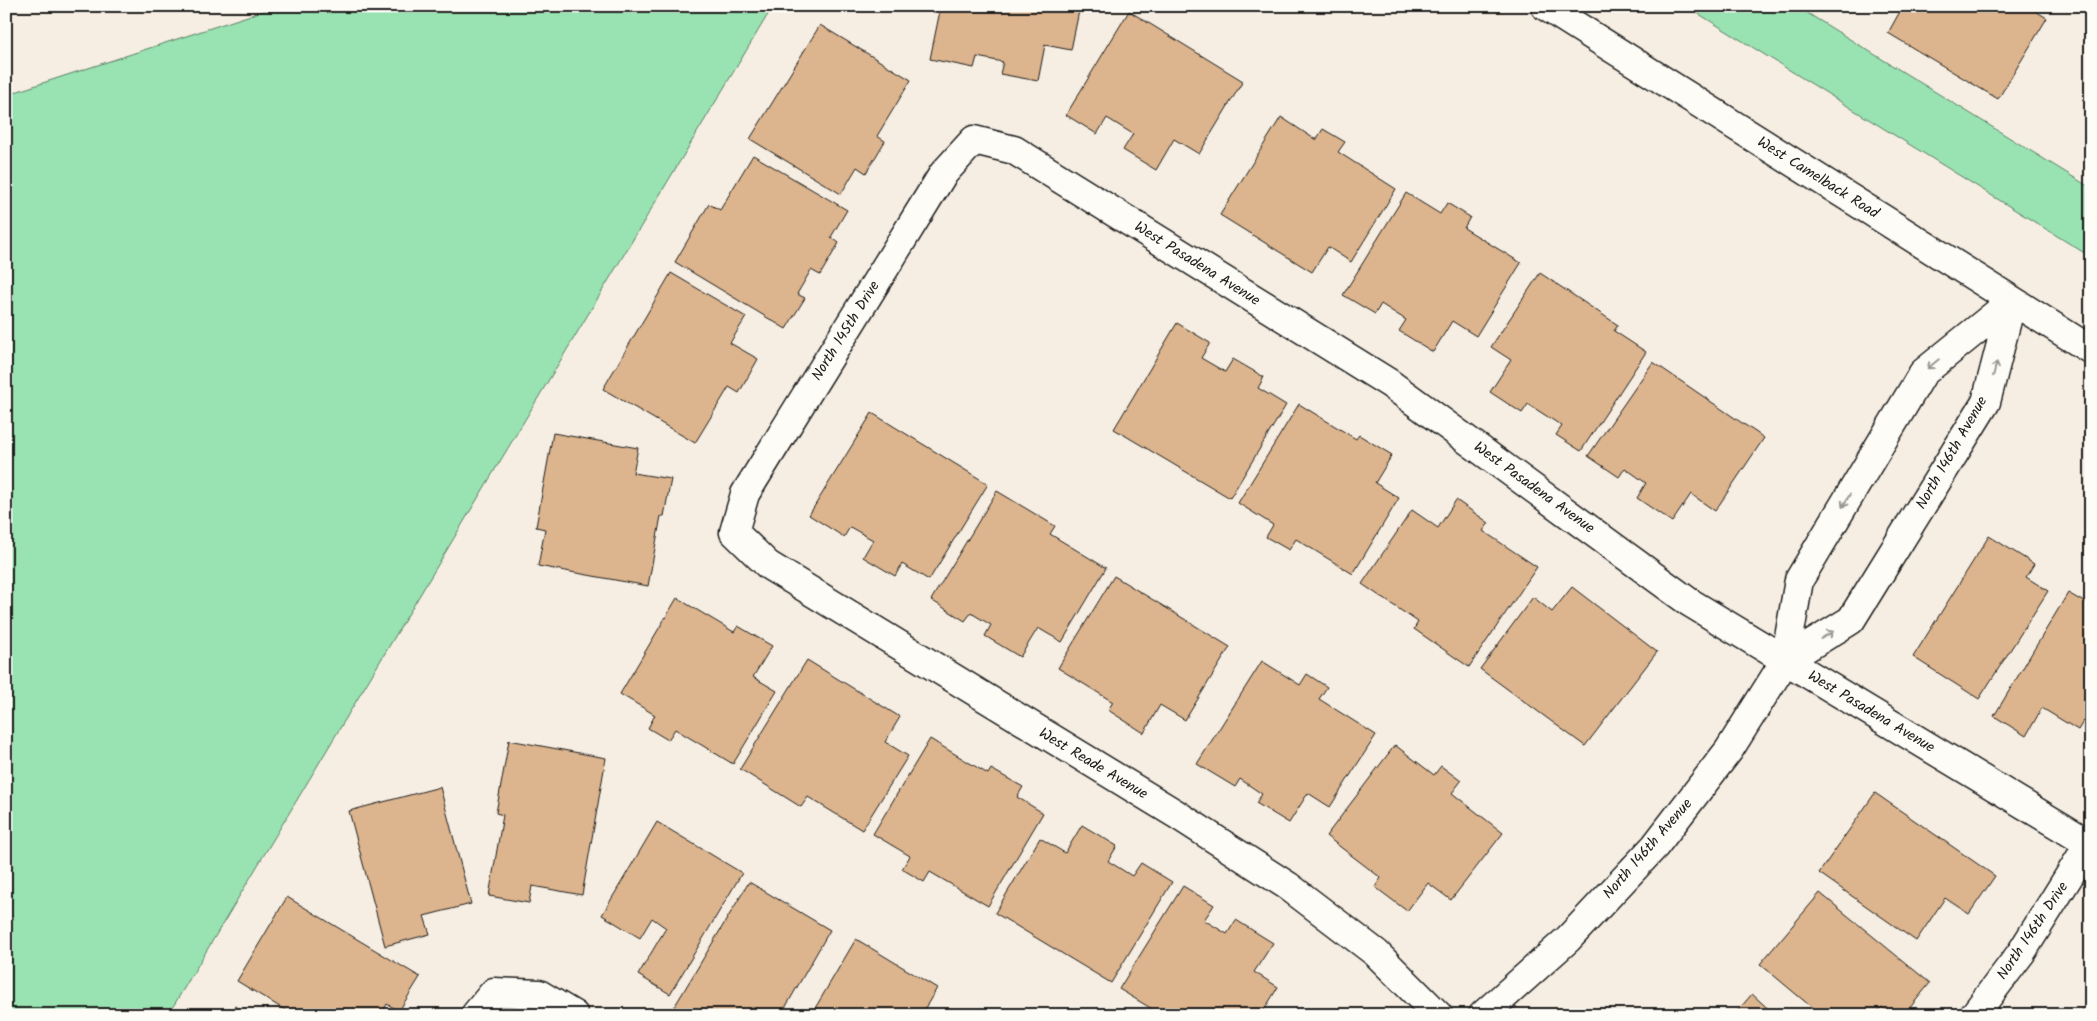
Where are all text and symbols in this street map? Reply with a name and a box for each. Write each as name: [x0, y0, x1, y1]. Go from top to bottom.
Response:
street label: West Camelback Road: [1752, 131, 1884, 225]
street label: West Pasadena Avenue: [1129, 215, 1265, 313]
street label: North 145th Drive: [806, 276, 886, 386]
one-way arrow: [1927, 359, 1940, 370]
one-way arrow: [1990, 361, 2000, 377]
street label: North 146th Avenue: [1910, 392, 1994, 514]
street label: West Pasadena Avenue: [1468, 436, 1600, 540]
one-way arrow: [1841, 493, 1851, 507]
one-way arrow: [1819, 630, 1833, 640]
street label: West Pasadena Avenue: [1803, 664, 1939, 760]
street label: West Reade Avenue: [1034, 722, 1152, 806]
street label: North 146th Avenue: [1597, 793, 1699, 905]
street label: North 146th Drive: [1991, 877, 2075, 985]

